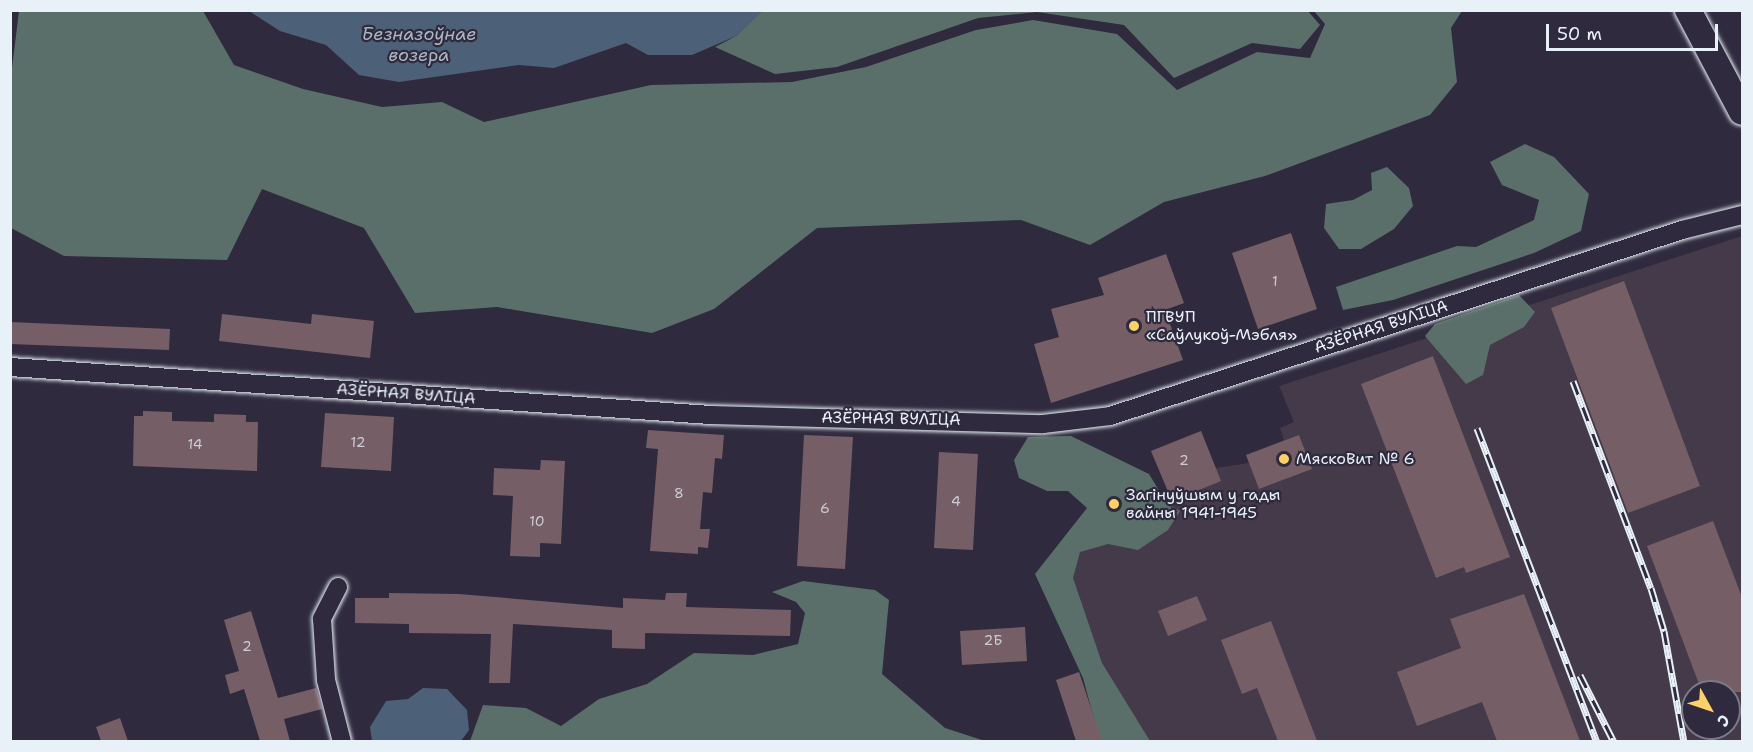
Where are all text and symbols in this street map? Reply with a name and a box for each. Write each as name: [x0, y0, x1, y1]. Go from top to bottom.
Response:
scale bar: [1549, 12, 1722, 50]
text: 50 m: [1557, 22, 1602, 46]
water label: Безназоўнае возера: [362, 24, 476, 66]
house number: 1: [1272, 273, 1278, 289]
street label: АЗЁРНАЯ ВУЛІЦА: [1312, 296, 1450, 358]
place label: ПГВУП «Саўлукоў-Мэбля»: [1146, 307, 1297, 345]
marker: ПГВУП «Саўлукоў-Мэбля»: [1127, 319, 1141, 333]
street label: АЗЁРНАЯ ВУЛІЦА: [336, 380, 476, 408]
street label: АЗЁРНАЯ ВУЛІЦА: [821, 408, 961, 430]
house number: 12: [351, 434, 365, 450]
house number: 14: [187, 436, 203, 452]
place label: МяскоВит № 6: [1296, 449, 1415, 469]
house number: 2: [1179, 452, 1189, 468]
marker: МяскоВит № 6: [1277, 452, 1291, 466]
house number: 8: [674, 485, 684, 501]
place label: Загінуўшым у гады вайны 1941-1945: [1126, 485, 1280, 523]
house number: 4: [951, 493, 961, 509]
marker: Загінуўшым у гады вайны 1941-1945: [1107, 497, 1121, 511]
house number: 6: [820, 500, 830, 516]
house number: 10: [529, 513, 545, 529]
house number: 2Б: [983, 632, 1003, 648]
house number: 2: [242, 638, 252, 654]
north arrow: [1681, 680, 1741, 740]
text: С: [1712, 710, 1735, 731]

